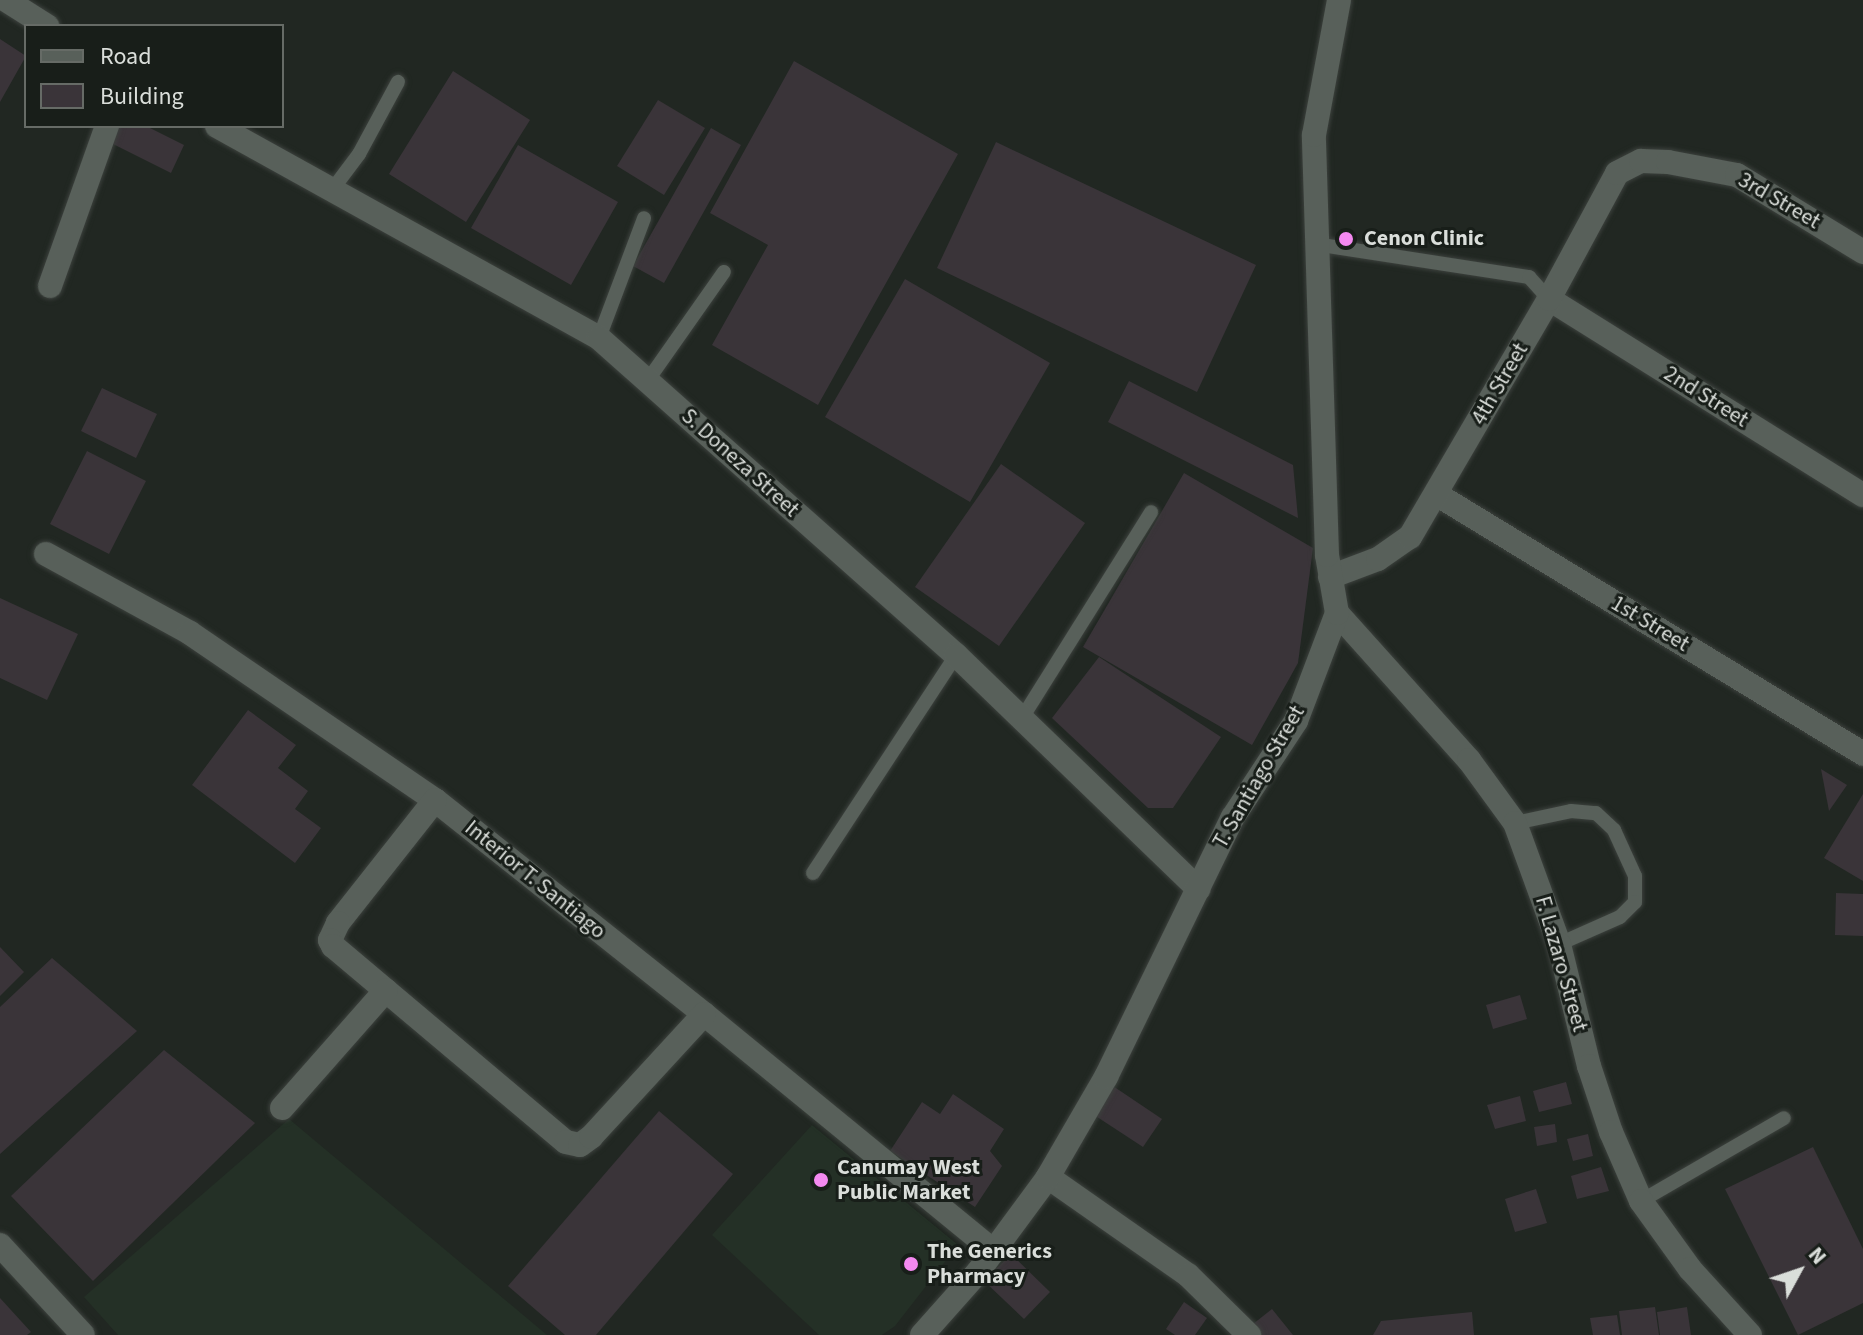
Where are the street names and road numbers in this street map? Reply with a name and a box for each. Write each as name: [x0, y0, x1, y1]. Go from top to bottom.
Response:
street label: 3rd Street: [1733, 167, 1825, 235]
street label: 4th Street: [1466, 338, 1534, 430]
street label: 2nd Street: [1659, 361, 1753, 433]
street label: S. Doneza Street: [676, 403, 804, 523]
street label: 1st Street: [1606, 590, 1694, 658]
street label: T. Santiago Street: [1207, 701, 1311, 853]
street label: Interior T. Santiago: [459, 815, 611, 945]
street label: F. Lazaro Street: [1529, 893, 1593, 1035]

